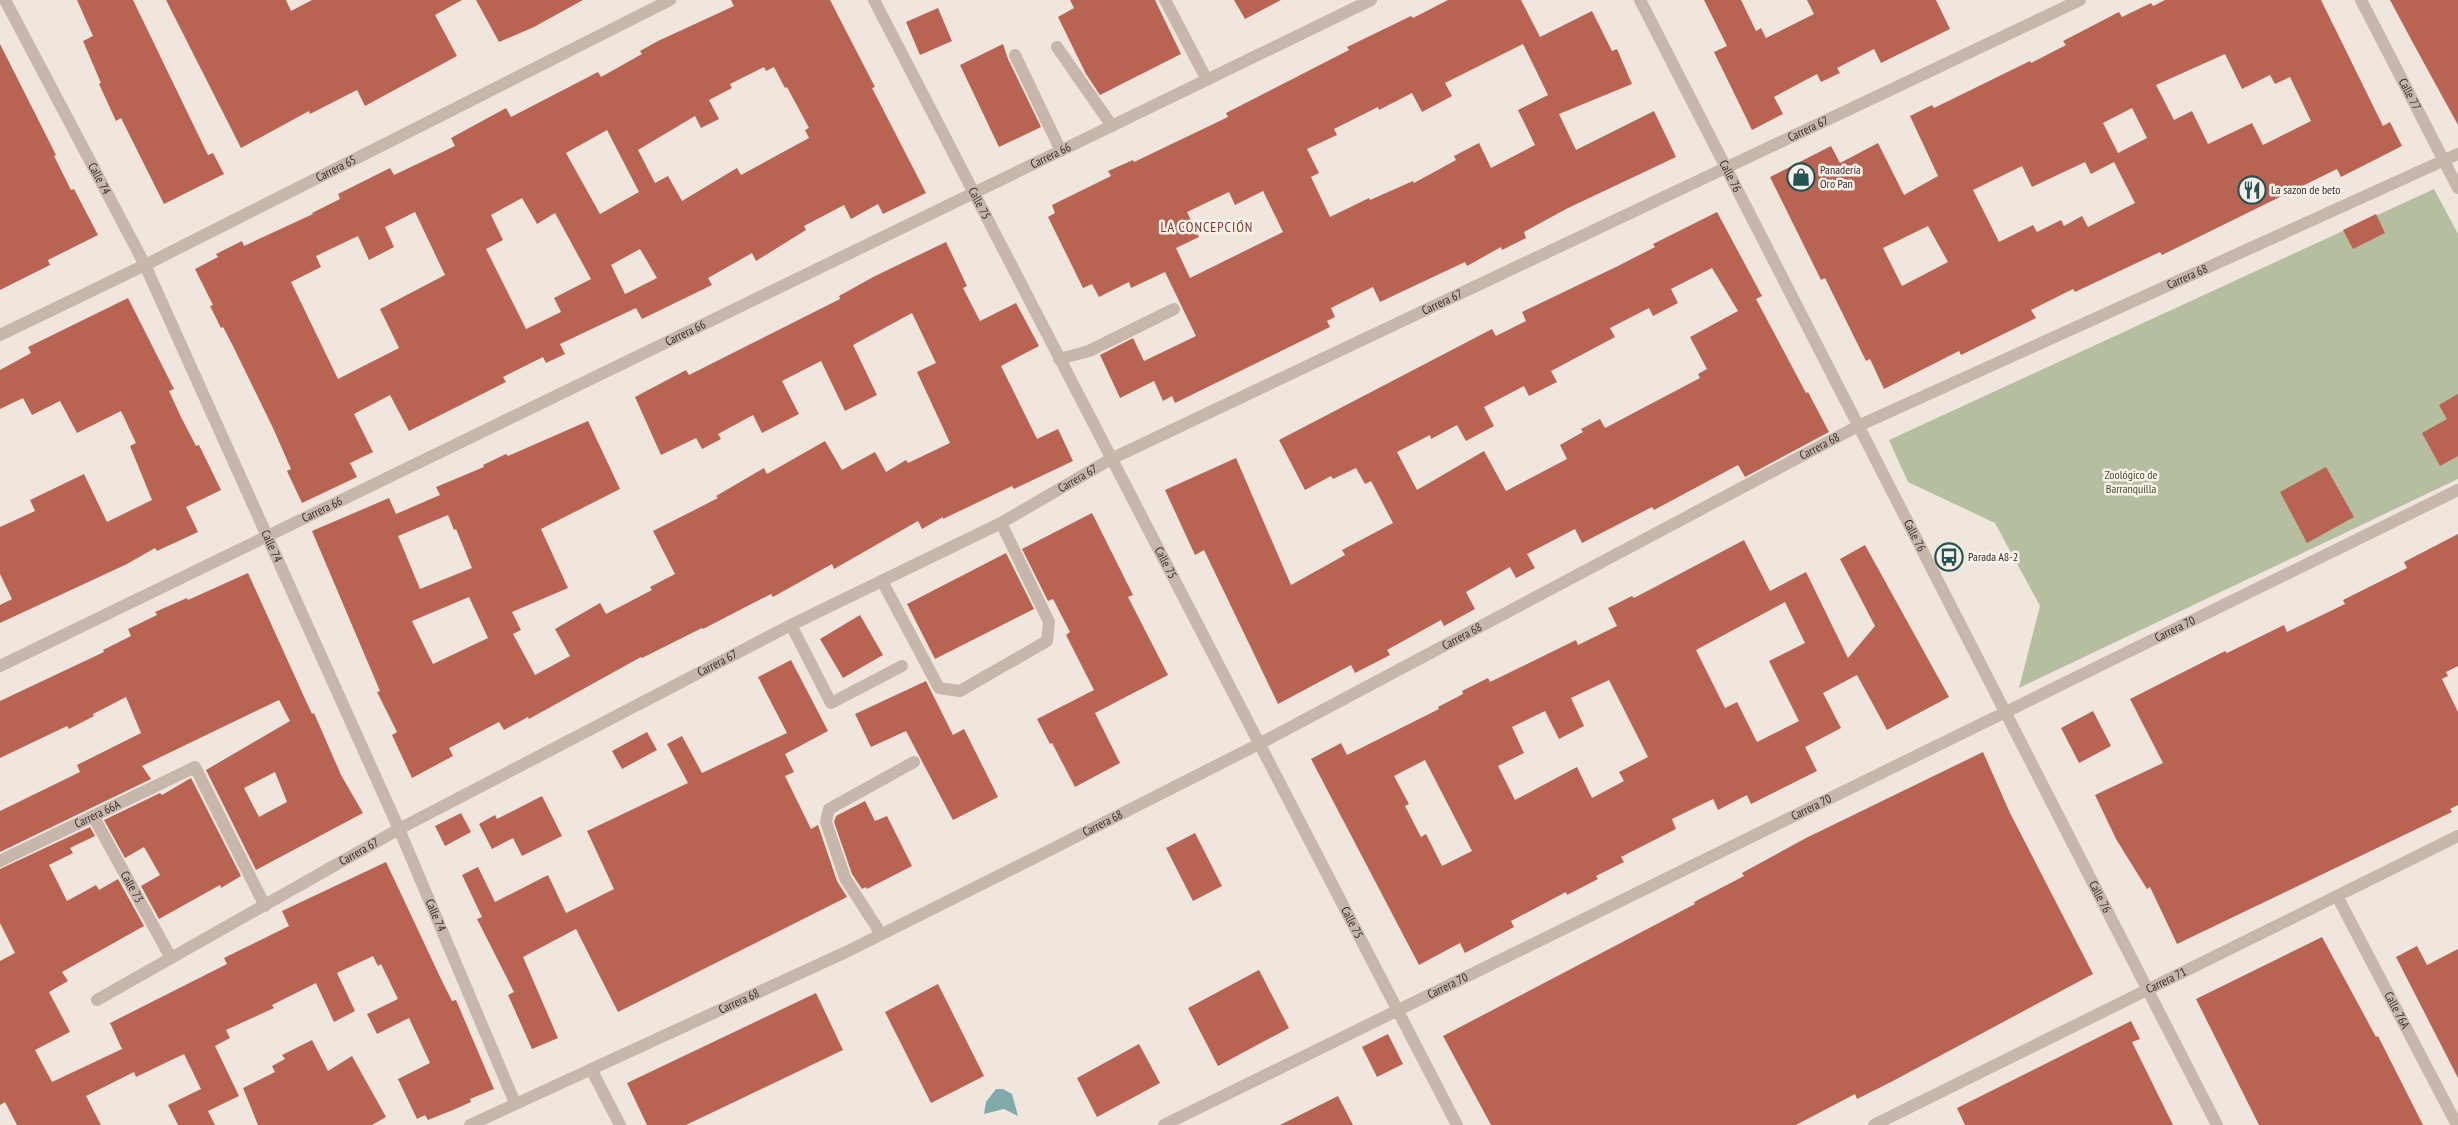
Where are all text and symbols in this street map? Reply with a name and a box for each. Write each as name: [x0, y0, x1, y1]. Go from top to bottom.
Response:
street label: Calle 77: [2396, 75, 2425, 113]
street label: Carrera 67: [1785, 112, 1831, 144]
street label: Carrera 66: [1028, 139, 1073, 171]
street label: Carrera 65: [313, 152, 358, 185]
street label: Calle 76: [1716, 157, 1745, 195]
street label: Calle 74: [85, 160, 115, 197]
shop icon: Panadería Oro Pan: [1786, 162, 1816, 192]
place label: Panadería Oro Pan: [1820, 162, 1861, 191]
restaurant icon: La sazon de beto: [2237, 175, 2267, 205]
place label: La sazon de beto: [2271, 182, 2340, 197]
street label: Calle 75: [965, 185, 994, 222]
district label: LA CONCEPCIÓN: [1161, 218, 1253, 236]
street label: Carrera 68: [2164, 261, 2210, 292]
street label: Carrera 67: [1419, 286, 1465, 318]
street label: Carrera 66: [662, 316, 708, 349]
street label: Carrera 68: [1797, 429, 1842, 463]
street label: Carrera 67: [1055, 461, 1100, 495]
park label: Zoológico de Barranquilla: [2105, 467, 2157, 496]
street label: Carrera 66: [299, 493, 344, 525]
street label: Calle 76: [1901, 517, 1930, 554]
street label: Calle 74: [258, 527, 286, 565]
bus stop icon: Parada A8-2: [1934, 542, 1964, 572]
street label: Calle 75: [1152, 544, 1181, 581]
place label: Parada A8-2: [1968, 549, 2018, 564]
street label: Carrera 70: [2152, 612, 2197, 645]
street label: Carrera 68: [1439, 619, 1484, 653]
street label: Carrera 67: [695, 646, 740, 679]
street label: Carrera 70: [1788, 791, 1834, 823]
street label: Carrera 66A: [72, 796, 123, 831]
street label: Carrera 68: [1080, 806, 1125, 839]
street label: Carrera 67: [336, 834, 381, 868]
street label: Calle 73: [118, 868, 147, 905]
street label: Calle 76: [2086, 878, 2115, 915]
street label: Calle 74: [422, 897, 450, 934]
street label: Calle 75: [1338, 904, 1367, 941]
street label: Carrera 71: [2143, 964, 2189, 996]
street label: Carrera 70: [1425, 969, 1470, 1002]
street label: Carrera 68: [716, 985, 761, 1017]
street label: Calle 76A: [2381, 989, 2413, 1031]

